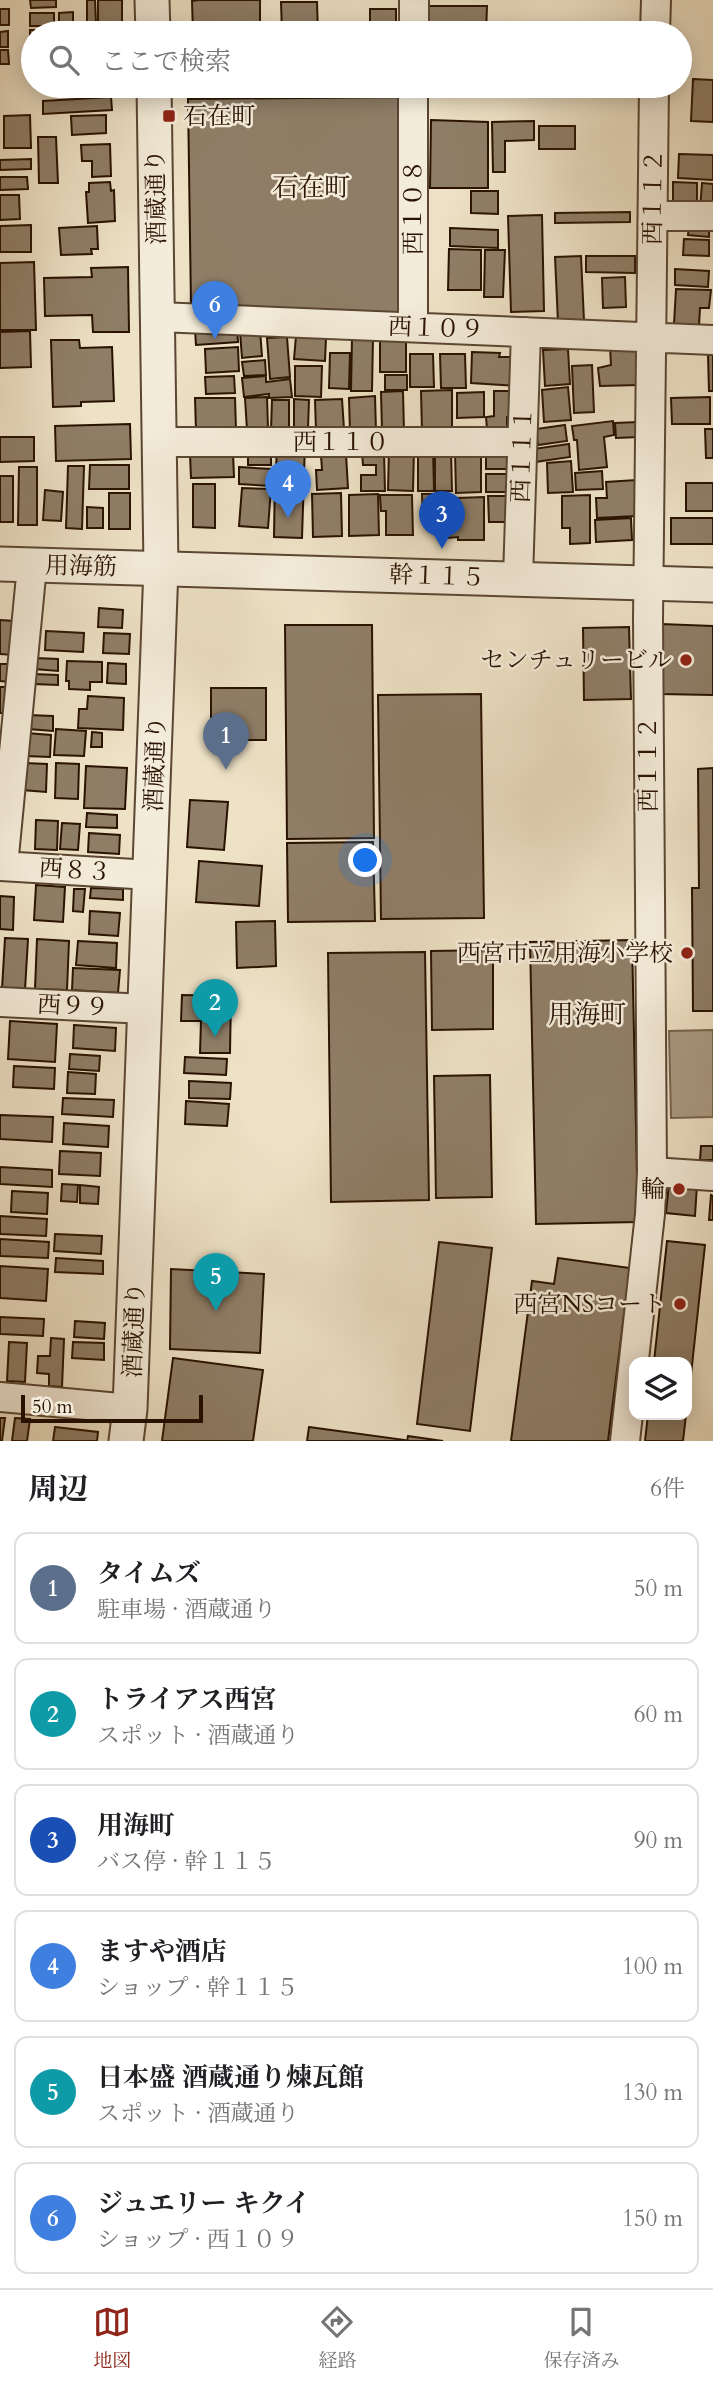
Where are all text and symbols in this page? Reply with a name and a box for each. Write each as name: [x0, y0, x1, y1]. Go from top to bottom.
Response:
search box: [21, 21, 692, 98]
icon: search: [45, 41, 83, 79]
text: ここで検索: [101, 44, 231, 79]
place label: 石在町: [183, 100, 255, 133]
marker: 石在町: [161, 108, 177, 124]
street label: 酒蔵通り: [139, 149, 174, 245]
street label: 西１１２: [636, 149, 671, 245]
street label: 西１０８: [397, 159, 430, 255]
district label: 石在町: [272, 170, 350, 205]
pin: 6: [192, 281, 238, 339]
street label: 西１０９: [387, 310, 485, 347]
street label: 西１１１: [504, 406, 541, 504]
street label: 西１１０: [293, 426, 389, 459]
pin: 4: [265, 460, 311, 518]
pin: 3: [419, 491, 465, 549]
street label: 用海筋: [45, 549, 117, 584]
street label: 幹１１５: [388, 558, 486, 595]
place label: センチュリービル: [481, 644, 672, 677]
marker: センチュリービル: [678, 652, 694, 668]
pin: 1: [203, 712, 249, 770]
street label: 酒蔵通り: [137, 715, 174, 813]
street label: 西１１２: [632, 716, 665, 812]
your location: [348, 843, 382, 877]
street label: 西８３: [38, 852, 112, 889]
place label: 西宮市立用海小学校: [457, 937, 673, 970]
marker: 西宮市立用海小学校: [679, 945, 695, 961]
pin: 2: [192, 979, 238, 1037]
street label: 西９９: [36, 988, 110, 1025]
district label: 用海町: [548, 997, 626, 1032]
place label: 輪: [641, 1173, 665, 1206]
marker: 輪: [671, 1181, 687, 1197]
pin: 5: [193, 1253, 239, 1311]
street label: 酒蔵通り: [116, 1281, 153, 1379]
place label: 西宮NSコート: [514, 1288, 666, 1321]
marker: 西宮NSコート: [672, 1296, 688, 1312]
map controls: [629, 1357, 692, 1420]
button: layers: [629, 1357, 692, 1420]
scale bar: [21, 1392, 203, 1424]
text: 50 m: [32, 1394, 73, 1420]
text: 周辺: [28, 1469, 88, 1510]
text: 6件: [650, 1473, 685, 1504]
text: タイムズ: [97, 1556, 200, 1591]
text: 1: [47, 1573, 59, 1604]
text: 50 m: [634, 1573, 683, 1604]
text: 駐車場 · 酒蔵通り: [97, 1594, 276, 1625]
text: トライアス西宮: [97, 1682, 276, 1717]
text: 2: [47, 1699, 59, 1730]
text: 60 m: [634, 1699, 683, 1730]
text: スポット · 酒蔵通り: [97, 1720, 299, 1751]
text: 用海町: [97, 1808, 175, 1843]
text: 3: [47, 1825, 59, 1856]
text: 90 m: [634, 1825, 683, 1856]
text: バス停 · 幹１１５: [97, 1846, 276, 1877]
text: ますや酒店: [97, 1934, 227, 1969]
text: 4: [47, 1951, 59, 1982]
text: 100 m: [622, 1951, 683, 1982]
text: ショップ · 幹１１５: [97, 1972, 299, 2003]
text: 日本盛 酒蔵通り煉瓦館: [97, 2060, 364, 2095]
text: 5: [47, 2077, 59, 2108]
text: 130 m: [622, 2077, 683, 2108]
text: スポット · 酒蔵通り: [97, 2098, 299, 2129]
text: ジュエリー キクイ: [97, 2186, 310, 2221]
text: 6: [47, 2203, 59, 2234]
text: 150 m: [622, 2203, 683, 2234]
text: ショップ · 西１０９: [97, 2224, 299, 2255]
tab: 地図: [93, 2303, 132, 2374]
tab: 経路: [318, 2303, 357, 2374]
tab: 保存済み: [543, 2303, 620, 2374]

